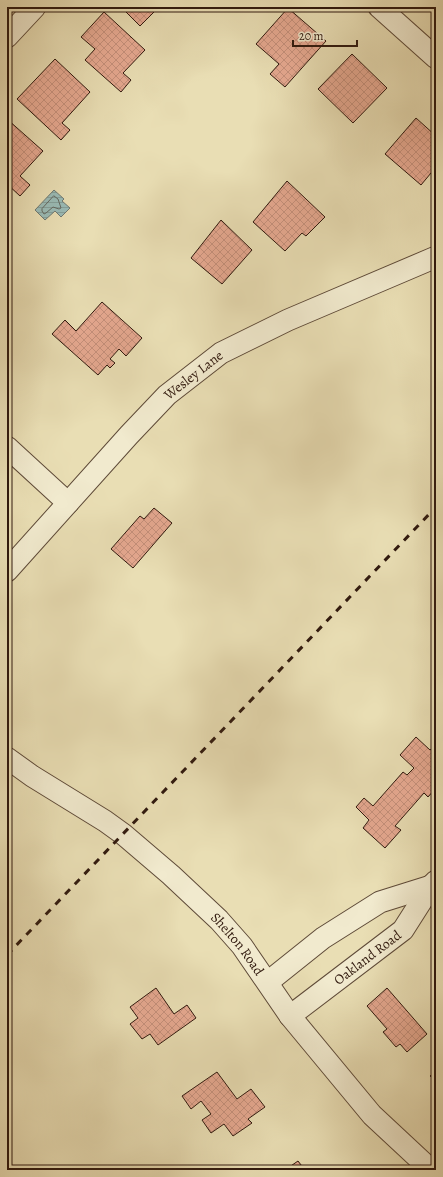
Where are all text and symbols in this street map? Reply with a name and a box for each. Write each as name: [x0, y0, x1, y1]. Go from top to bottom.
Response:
scale bar: [293, 22, 357, 48]
text: 20 m: [299, 28, 323, 44]
street label: Wesley Lane: [159, 346, 227, 404]
street label: Shelton Road: [207, 908, 269, 979]
street label: Oakland Road: [329, 925, 405, 989]

